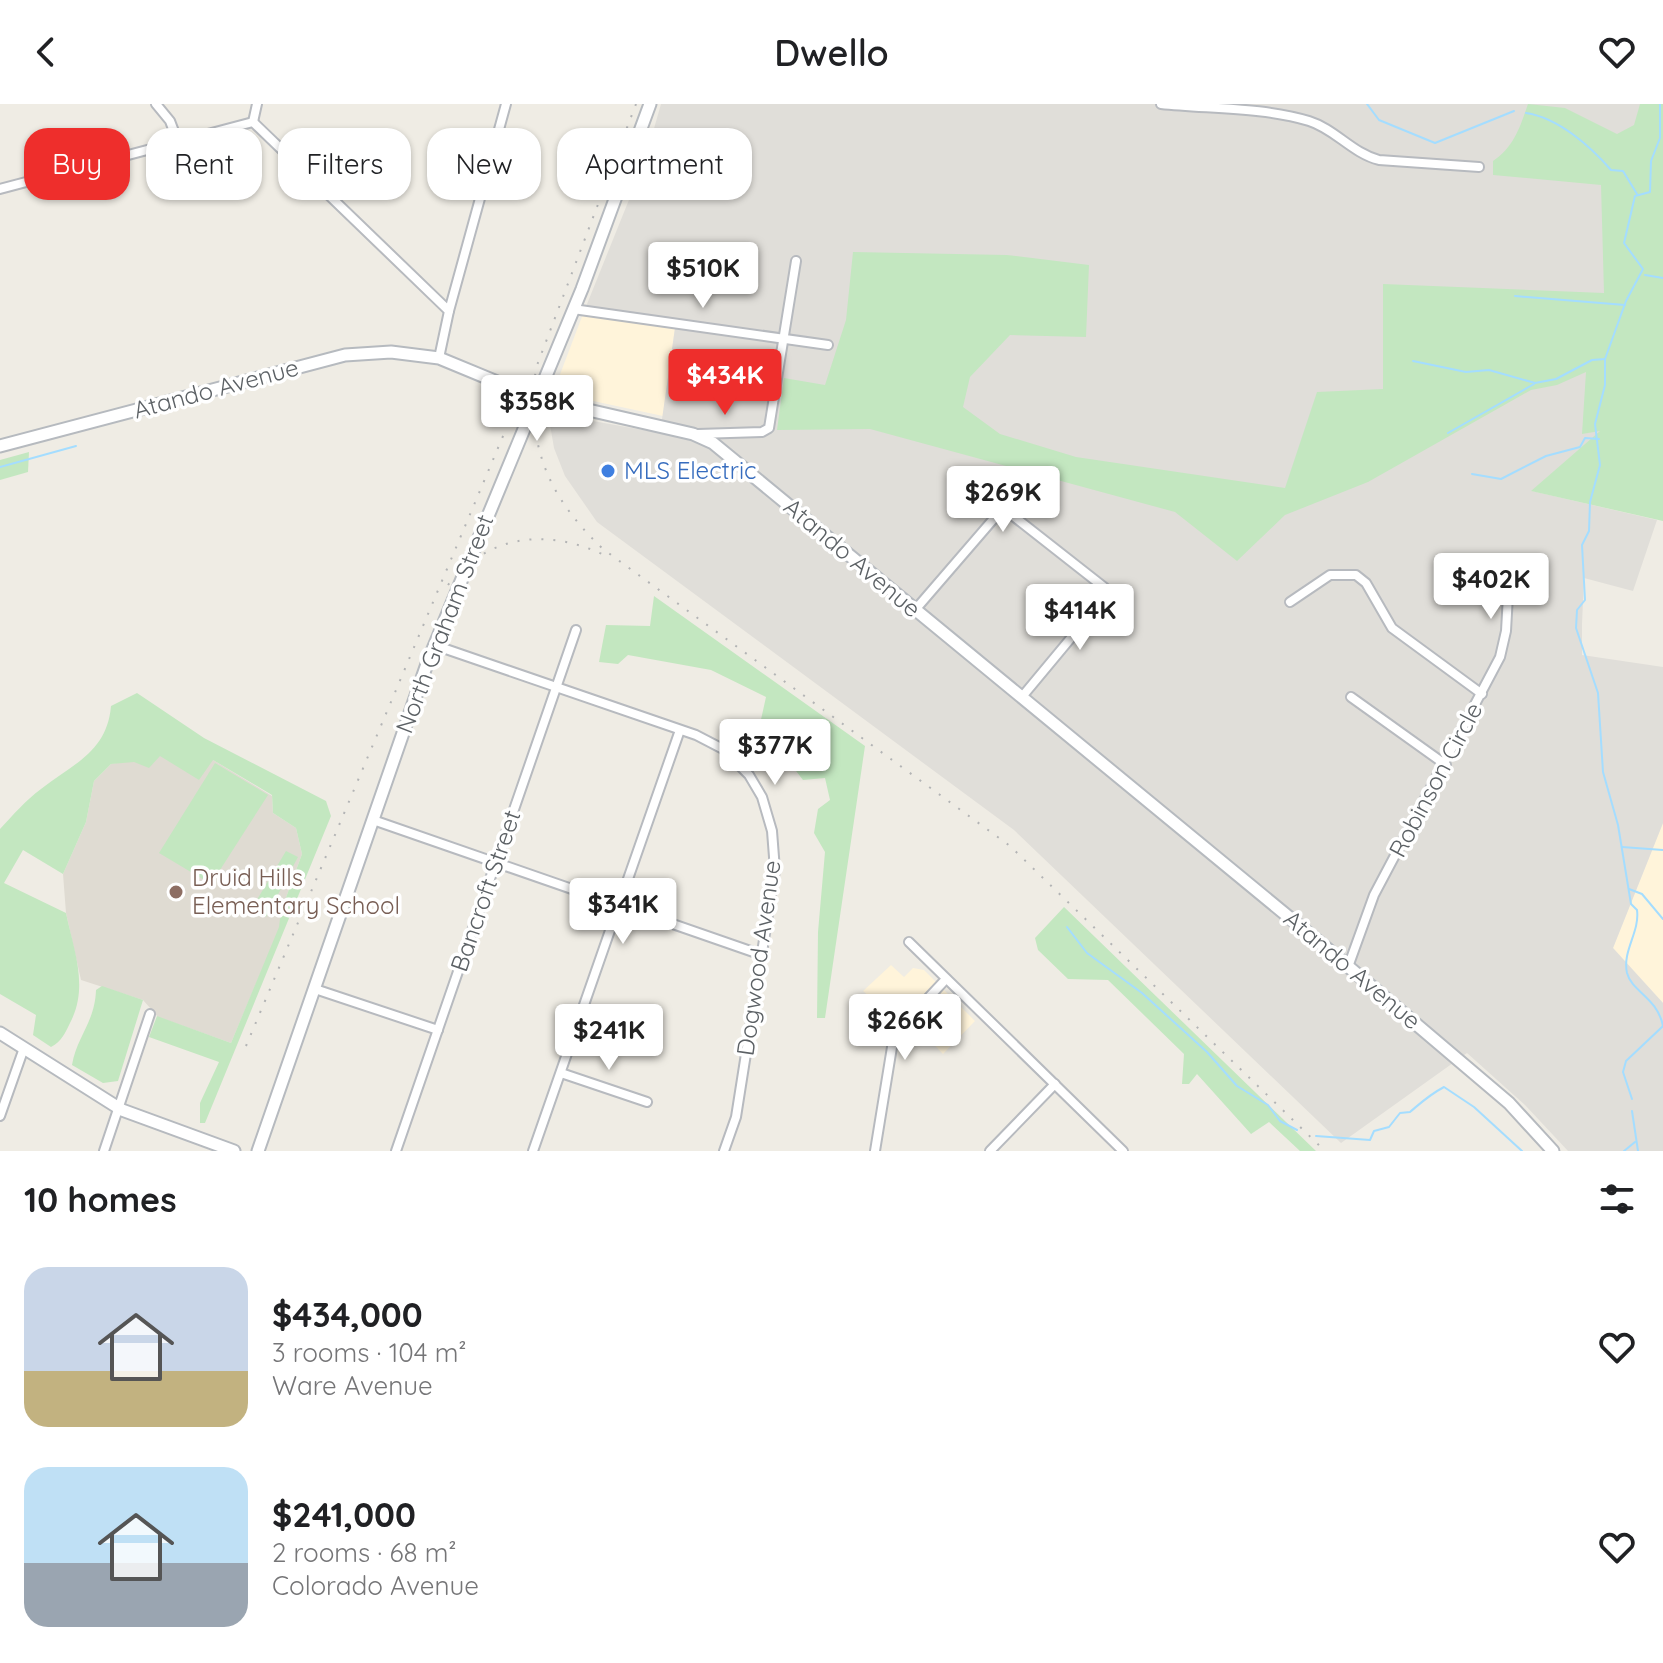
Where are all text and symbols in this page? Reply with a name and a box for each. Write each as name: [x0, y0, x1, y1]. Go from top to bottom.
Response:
icon: back: [24, 30, 68, 74]
text: Dwello: [774, 30, 889, 75]
icon: heart: [1595, 30, 1639, 74]
chip: Buy: [24, 128, 130, 200]
chip: Rent: [146, 128, 262, 200]
chip: Filters: [278, 128, 411, 200]
chip: New: [427, 128, 541, 200]
chip: Apartment: [557, 128, 752, 200]
pin: $510K: [647, 242, 759, 310]
text: $510K: [666, 251, 740, 284]
pin: $434K: [669, 349, 781, 417]
street label: Atando Avenue: [130, 352, 302, 424]
text: $434K: [686, 358, 764, 391]
pin: $358K: [481, 375, 593, 443]
text: $358K: [499, 384, 575, 417]
place label: MLS Electric: [624, 455, 757, 485]
marker: MLS Electric: [599, 462, 617, 480]
pin: $269K: [947, 466, 1059, 534]
text: $269K: [965, 475, 1041, 508]
street label: Atando Avenue: [778, 491, 927, 623]
street label: North Graham Street: [389, 510, 500, 737]
pin: $402K: [1435, 553, 1547, 621]
text: $402K: [1452, 562, 1530, 595]
pin: $414K: [1024, 584, 1136, 652]
text: $414K: [1044, 593, 1116, 626]
street label: Robinson Circle: [1382, 697, 1488, 862]
pin: $377K: [719, 719, 831, 787]
text: $377K: [737, 728, 813, 761]
street label: Bancroft Street: [443, 806, 527, 975]
street label: Dogwood Avenue: [729, 858, 787, 1058]
place label: Druid Hills Elementary School: [192, 862, 400, 920]
pin: $341K: [567, 878, 679, 946]
marker: Druid Hills Elementary School: [167, 883, 185, 901]
text: $341K: [587, 887, 659, 920]
street label: Atando Avenue: [1278, 903, 1427, 1035]
pin: $266K: [849, 994, 961, 1062]
text: $266K: [867, 1003, 943, 1036]
pin: $241K: [553, 1004, 665, 1072]
text: $241K: [573, 1013, 645, 1046]
icon: filters: [1595, 1177, 1639, 1221]
text: 10 homes: [24, 1178, 177, 1221]
text: $434,000: [272, 1293, 423, 1336]
icon: home: [88, 1299, 184, 1395]
icon: heart: [1595, 1325, 1639, 1369]
text: 3 rooms · 104 m²: [272, 1336, 467, 1369]
text: Ware Avenue: [272, 1369, 433, 1402]
text: $241,000: [272, 1493, 416, 1536]
icon: home: [88, 1499, 184, 1595]
icon: heart: [1595, 1525, 1639, 1569]
text: 2 rooms · 68 m²: [272, 1536, 457, 1569]
text: Colorado Avenue: [272, 1569, 479, 1602]

